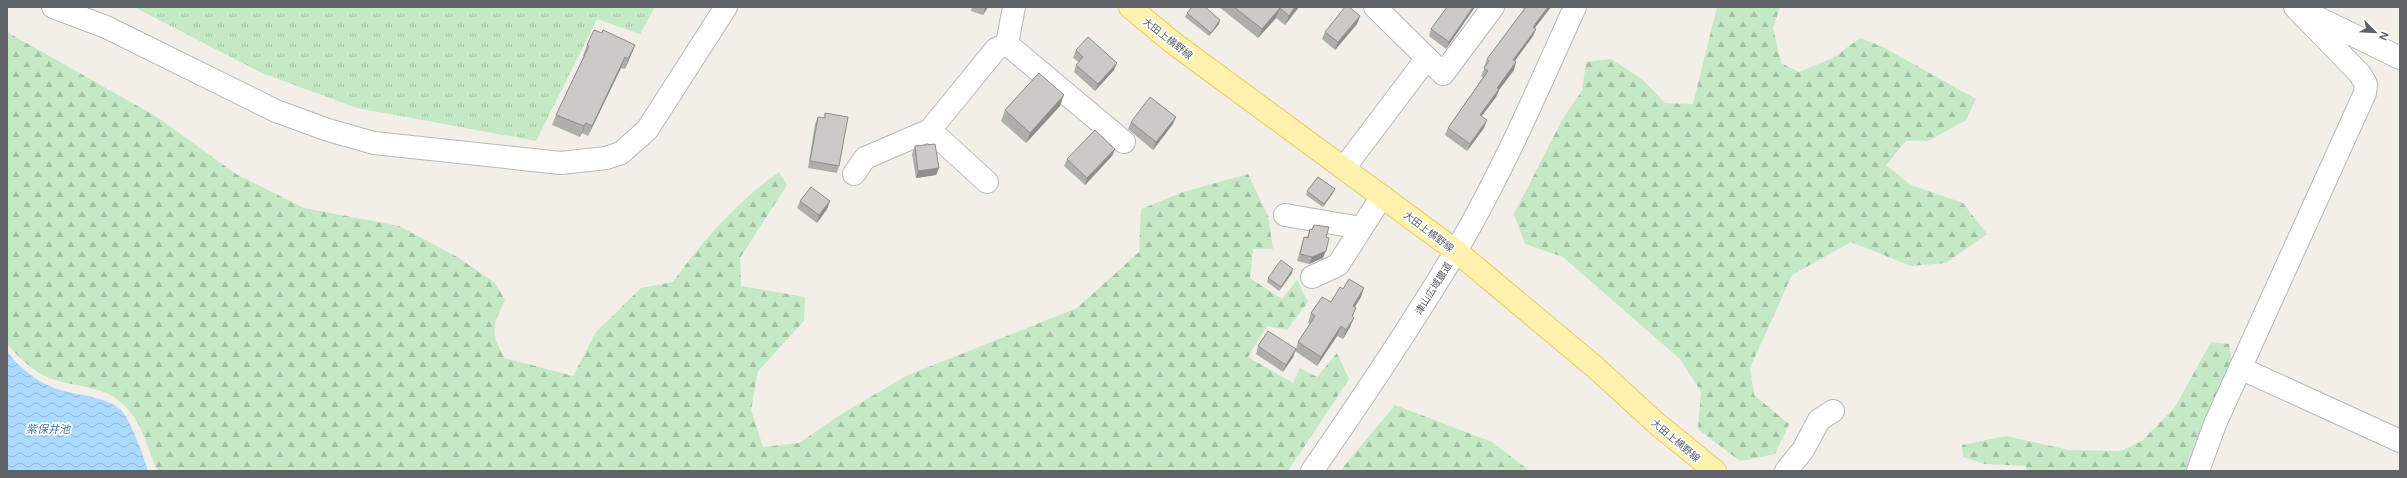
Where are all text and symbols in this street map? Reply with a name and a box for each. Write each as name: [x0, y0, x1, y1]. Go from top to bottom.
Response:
north arrow: [2355, 12, 2395, 52]
street label: 大田上横野線: [1140, 15, 1195, 62]
text: N: [2376, 30, 2392, 43]
street label: 大田上横野線: [1401, 208, 1457, 255]
street label: 津山広域農道: [1412, 259, 1455, 317]
street label: 大田上横野線: [1649, 416, 1703, 465]
water label: 紫保井池: [26, 422, 71, 436]

